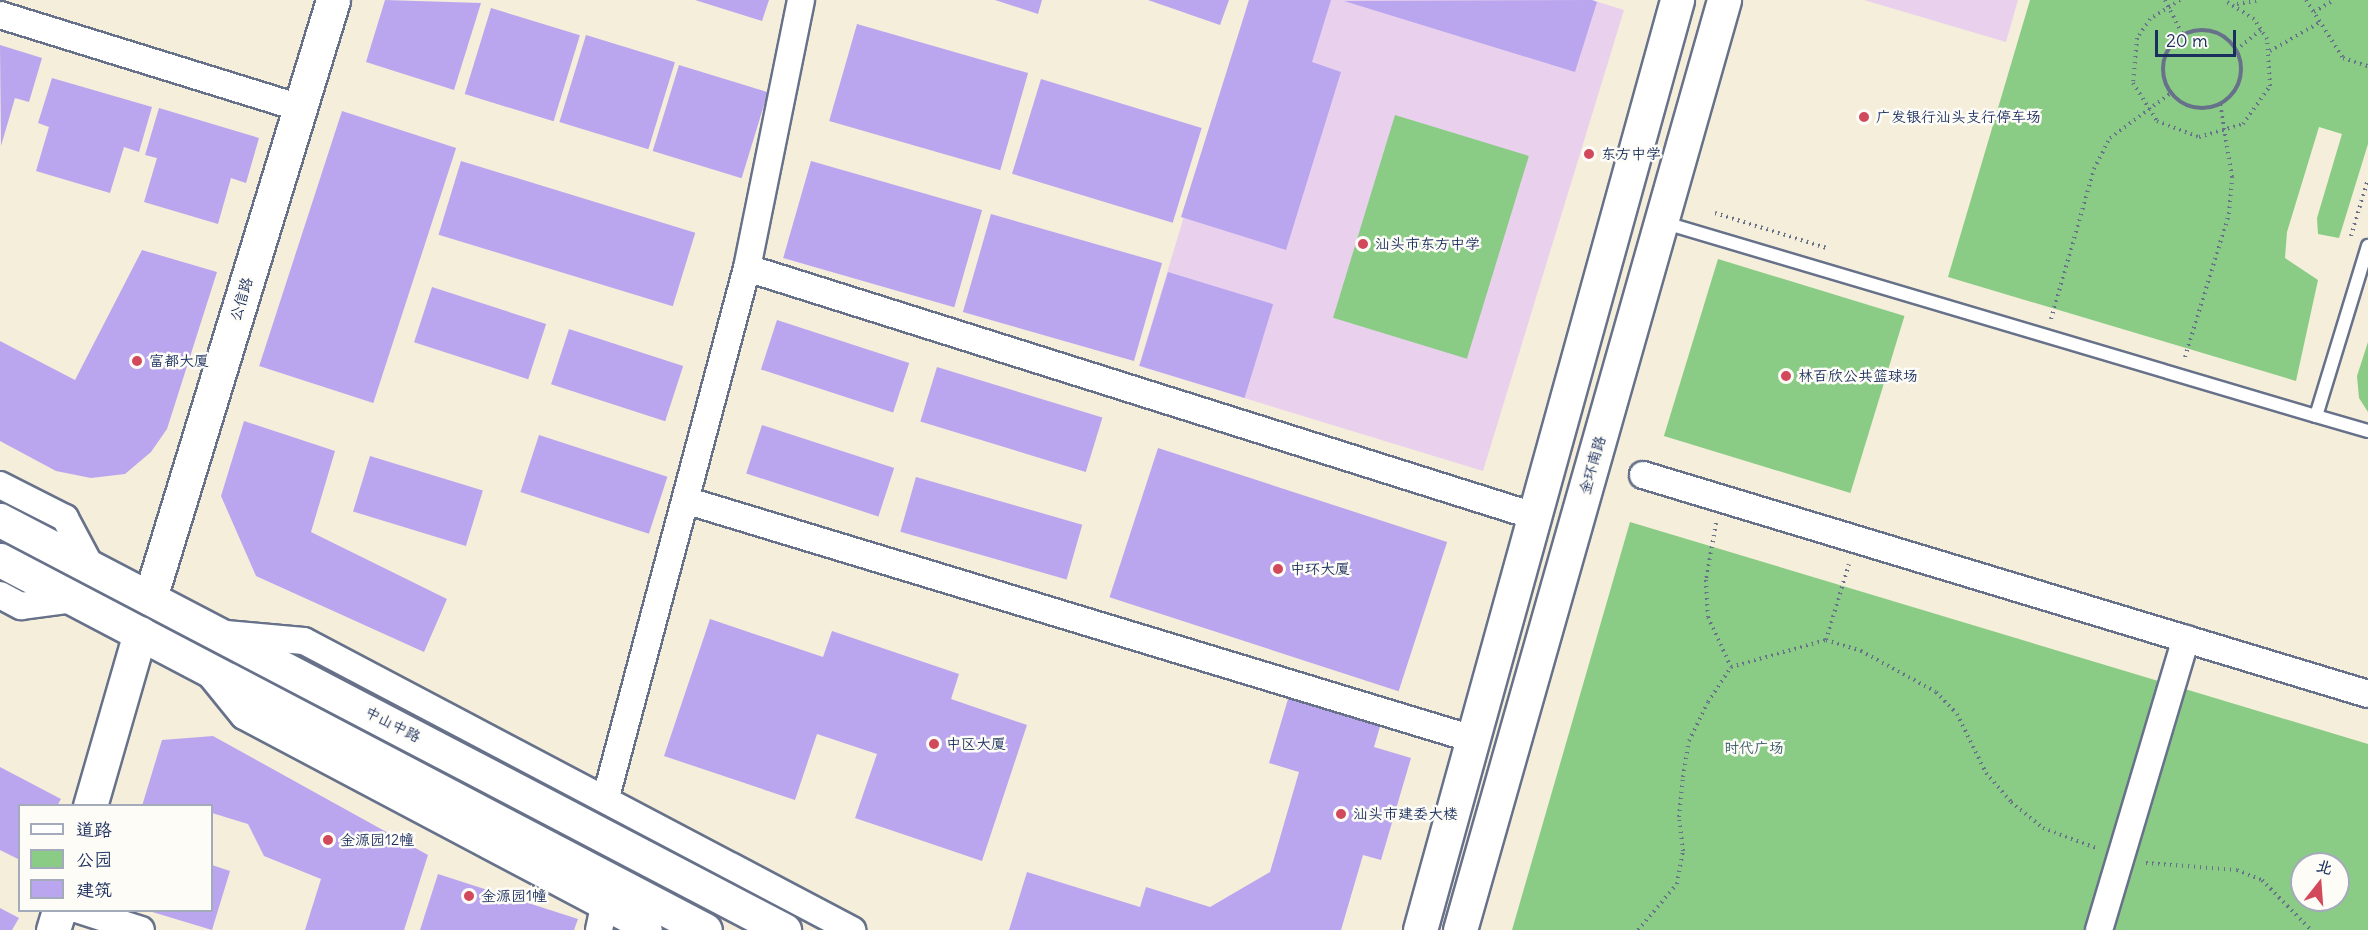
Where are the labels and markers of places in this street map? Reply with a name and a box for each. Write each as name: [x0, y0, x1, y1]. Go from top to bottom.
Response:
place label: 广发银行汕头支行停车场: [1876, 108, 2041, 126]
marker: 广发银行汕头支行停车场: [1857, 110, 1871, 124]
place label: 东方中学: [1601, 145, 1661, 163]
marker: 东方中学: [1582, 147, 1596, 161]
place label: 汕头市东方中学: [1375, 235, 1480, 253]
marker: 汕头市东方中学: [1356, 237, 1370, 251]
place label: 富都大厦: [149, 352, 209, 370]
marker: 富都大厦: [130, 354, 144, 368]
place label: 林百欣公共篮球场: [1798, 367, 1918, 385]
marker: 林百欣公共篮球场: [1779, 369, 1793, 383]
place label: 中环大厦: [1290, 560, 1350, 578]
marker: 中环大厦: [1271, 562, 1285, 576]
place label: 中区大厦: [946, 735, 1006, 753]
marker: 中区大厦: [927, 737, 941, 751]
place label: 汕头市建委大楼: [1353, 805, 1458, 823]
marker: 汕头市建委大楼: [1334, 807, 1348, 821]
place label: 金源园12幢: [340, 831, 414, 849]
marker: 金源园12幢: [321, 833, 335, 847]
place label: 金源园1幢: [481, 887, 547, 905]
marker: 金源园1幢: [462, 889, 476, 903]

